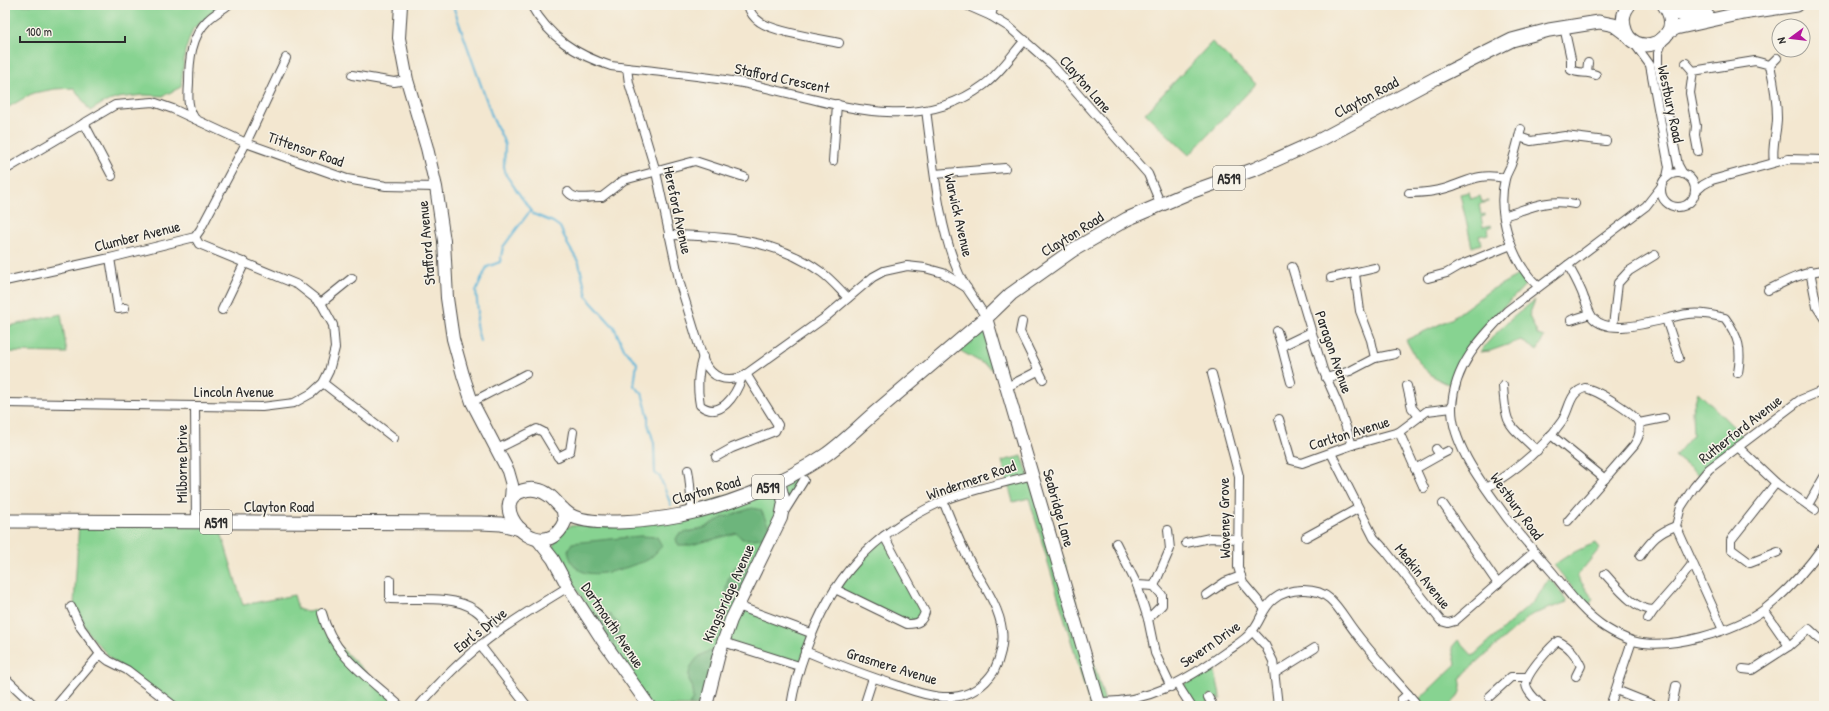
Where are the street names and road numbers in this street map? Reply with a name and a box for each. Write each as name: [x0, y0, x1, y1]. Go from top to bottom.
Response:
street label: Clayton Lane: [1055, 51, 1117, 117]
street label: Stafford Crescent: [733, 58, 832, 98]
street label: Westbury Road: [1653, 63, 1689, 145]
street label: Clayton Road: [1330, 71, 1402, 123]
street label: Tittensor Road: [265, 126, 347, 172]
street label: Hereford Avenue: [658, 164, 698, 256]
road number: A519: [1213, 166, 1245, 190]
street label: Warwick Avenue: [939, 171, 979, 259]
street label: Stafford Avenue: [412, 200, 440, 286]
street label: Clayton Road: [1037, 206, 1108, 262]
street label: Clumber Avenue: [92, 215, 182, 257]
street label: Paragon Avenue: [1310, 308, 1358, 396]
street label: Lincoln Avenue: [194, 381, 274, 402]
street label: Rutherford Avenue: [1694, 390, 1786, 468]
street label: Carlton Avenue: [1306, 411, 1392, 455]
street label: Milborne Drive: [171, 425, 192, 503]
street label: Windermere Road: [924, 455, 1018, 505]
street label: Seabridge Lane: [1038, 467, 1080, 549]
street label: Westbury Road: [1485, 468, 1549, 544]
street label: Clayton Road: [669, 470, 743, 510]
road number: A519: [752, 475, 784, 499]
street label: Waveney Grove: [1213, 477, 1235, 558]
street label: Clayton Road: [244, 496, 314, 517]
road number: A519: [200, 510, 232, 534]
street label: Meakin Avenue: [1390, 539, 1456, 613]
street label: Kingsbridge Avenue: [697, 540, 759, 646]
street label: Dartmouth Avenue: [577, 578, 649, 672]
street label: Earl's Drive: [449, 603, 511, 657]
street label: Severn Drive: [1176, 616, 1244, 672]
street label: Grasmere Avenue: [844, 642, 940, 690]

